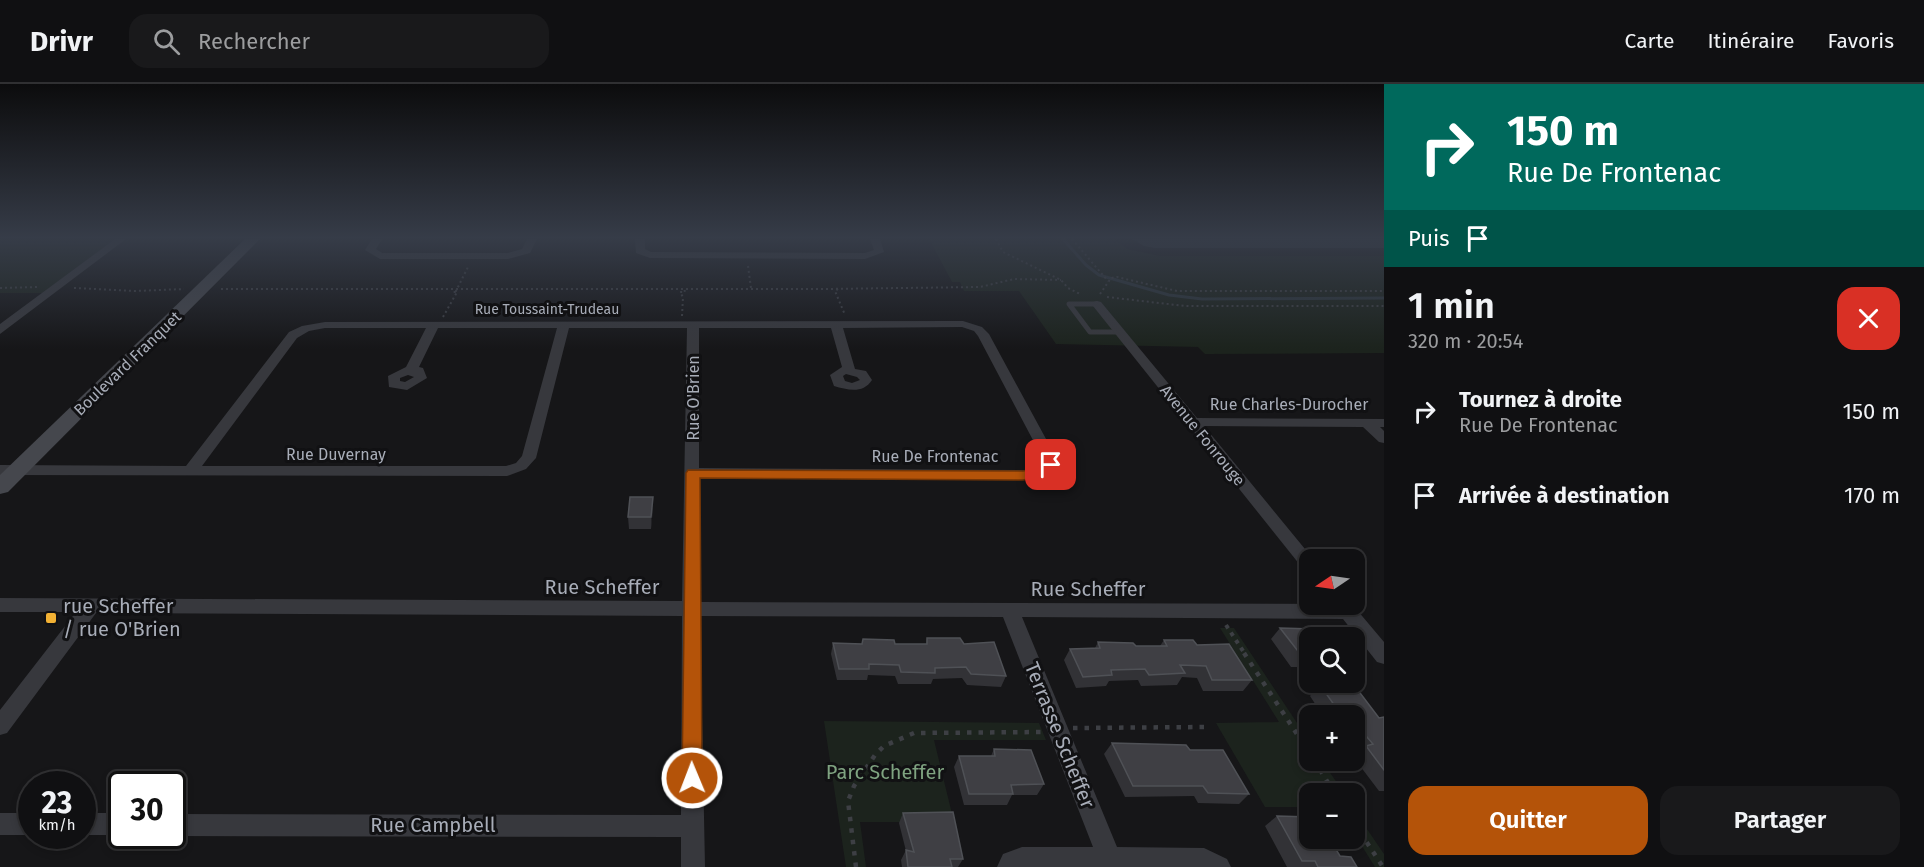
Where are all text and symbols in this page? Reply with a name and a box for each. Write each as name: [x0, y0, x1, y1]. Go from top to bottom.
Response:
search box: [129, 14, 549, 68]
text: Drivr: [30, 25, 93, 58]
icon: search: [150, 25, 183, 58]
text: Rechercher: [198, 28, 310, 55]
text: Carte: [1625, 28, 1674, 54]
text: Itinéraire: [1707, 28, 1794, 54]
text: Favoris: [1827, 28, 1894, 54]
text: 150 m: [1507, 106, 1619, 156]
icon: right: [1408, 108, 1486, 186]
text: Rue De Frontenac: [1507, 157, 1721, 189]
icon: arrive: [1461, 222, 1494, 255]
text: Puis: [1408, 225, 1449, 252]
text: 1 min: [1408, 284, 1495, 328]
button: close: [1837, 287, 1900, 350]
street label: Rue Toussaint-Trudeau: [475, 301, 619, 318]
street label: Boulevard Franquet: [70, 307, 185, 419]
text: 320 m · 20:54: [1408, 329, 1523, 353]
street label: Rue O'Brien: [684, 355, 703, 441]
street label: Avenue Fonrouge: [1156, 381, 1249, 490]
text: Tournez à droite: [1459, 386, 1622, 413]
street label: Rue Charles-Durocher: [1210, 395, 1369, 414]
icon: right: [1408, 395, 1441, 428]
text: 150 m: [1842, 398, 1900, 425]
text: Rue De Frontenac: [1459, 413, 1618, 437]
pin: [1025, 439, 1076, 490]
street label: Rue Duvernay: [286, 445, 386, 464]
street label: Rue De Frontenac: [872, 447, 999, 466]
icon: arrive: [1034, 448, 1067, 481]
icon: arrive: [1408, 479, 1441, 512]
text: Arrivée à destination: [1459, 482, 1669, 509]
text: 170 m: [1844, 482, 1900, 509]
north arrow: [1299, 549, 1365, 615]
map controls: [1299, 549, 1365, 849]
street label: Rue Scheffer: [545, 575, 660, 599]
street label: Rue Scheffer: [1031, 577, 1146, 601]
place label: rue Scheffer / rue O'Brien: [63, 594, 181, 641]
marker: rue Scheffer / rue O'Brien: [44, 611, 58, 625]
button: search: [1299, 627, 1365, 693]
street label: Terrasse Scheffer: [1020, 659, 1100, 812]
button: +: [1299, 705, 1365, 771]
position arrow: [660, 746, 724, 810]
park label: Parc Scheffer: [826, 760, 944, 784]
speed limit sign: 30: [108, 771, 186, 849]
button: −: [1299, 783, 1365, 849]
text: 23: [42, 785, 72, 821]
button: Quitter: [1408, 786, 1648, 855]
button: Partager: [1660, 786, 1900, 855]
street label: Rue Campbell: [370, 813, 496, 837]
text: km/h: [38, 816, 76, 834]

